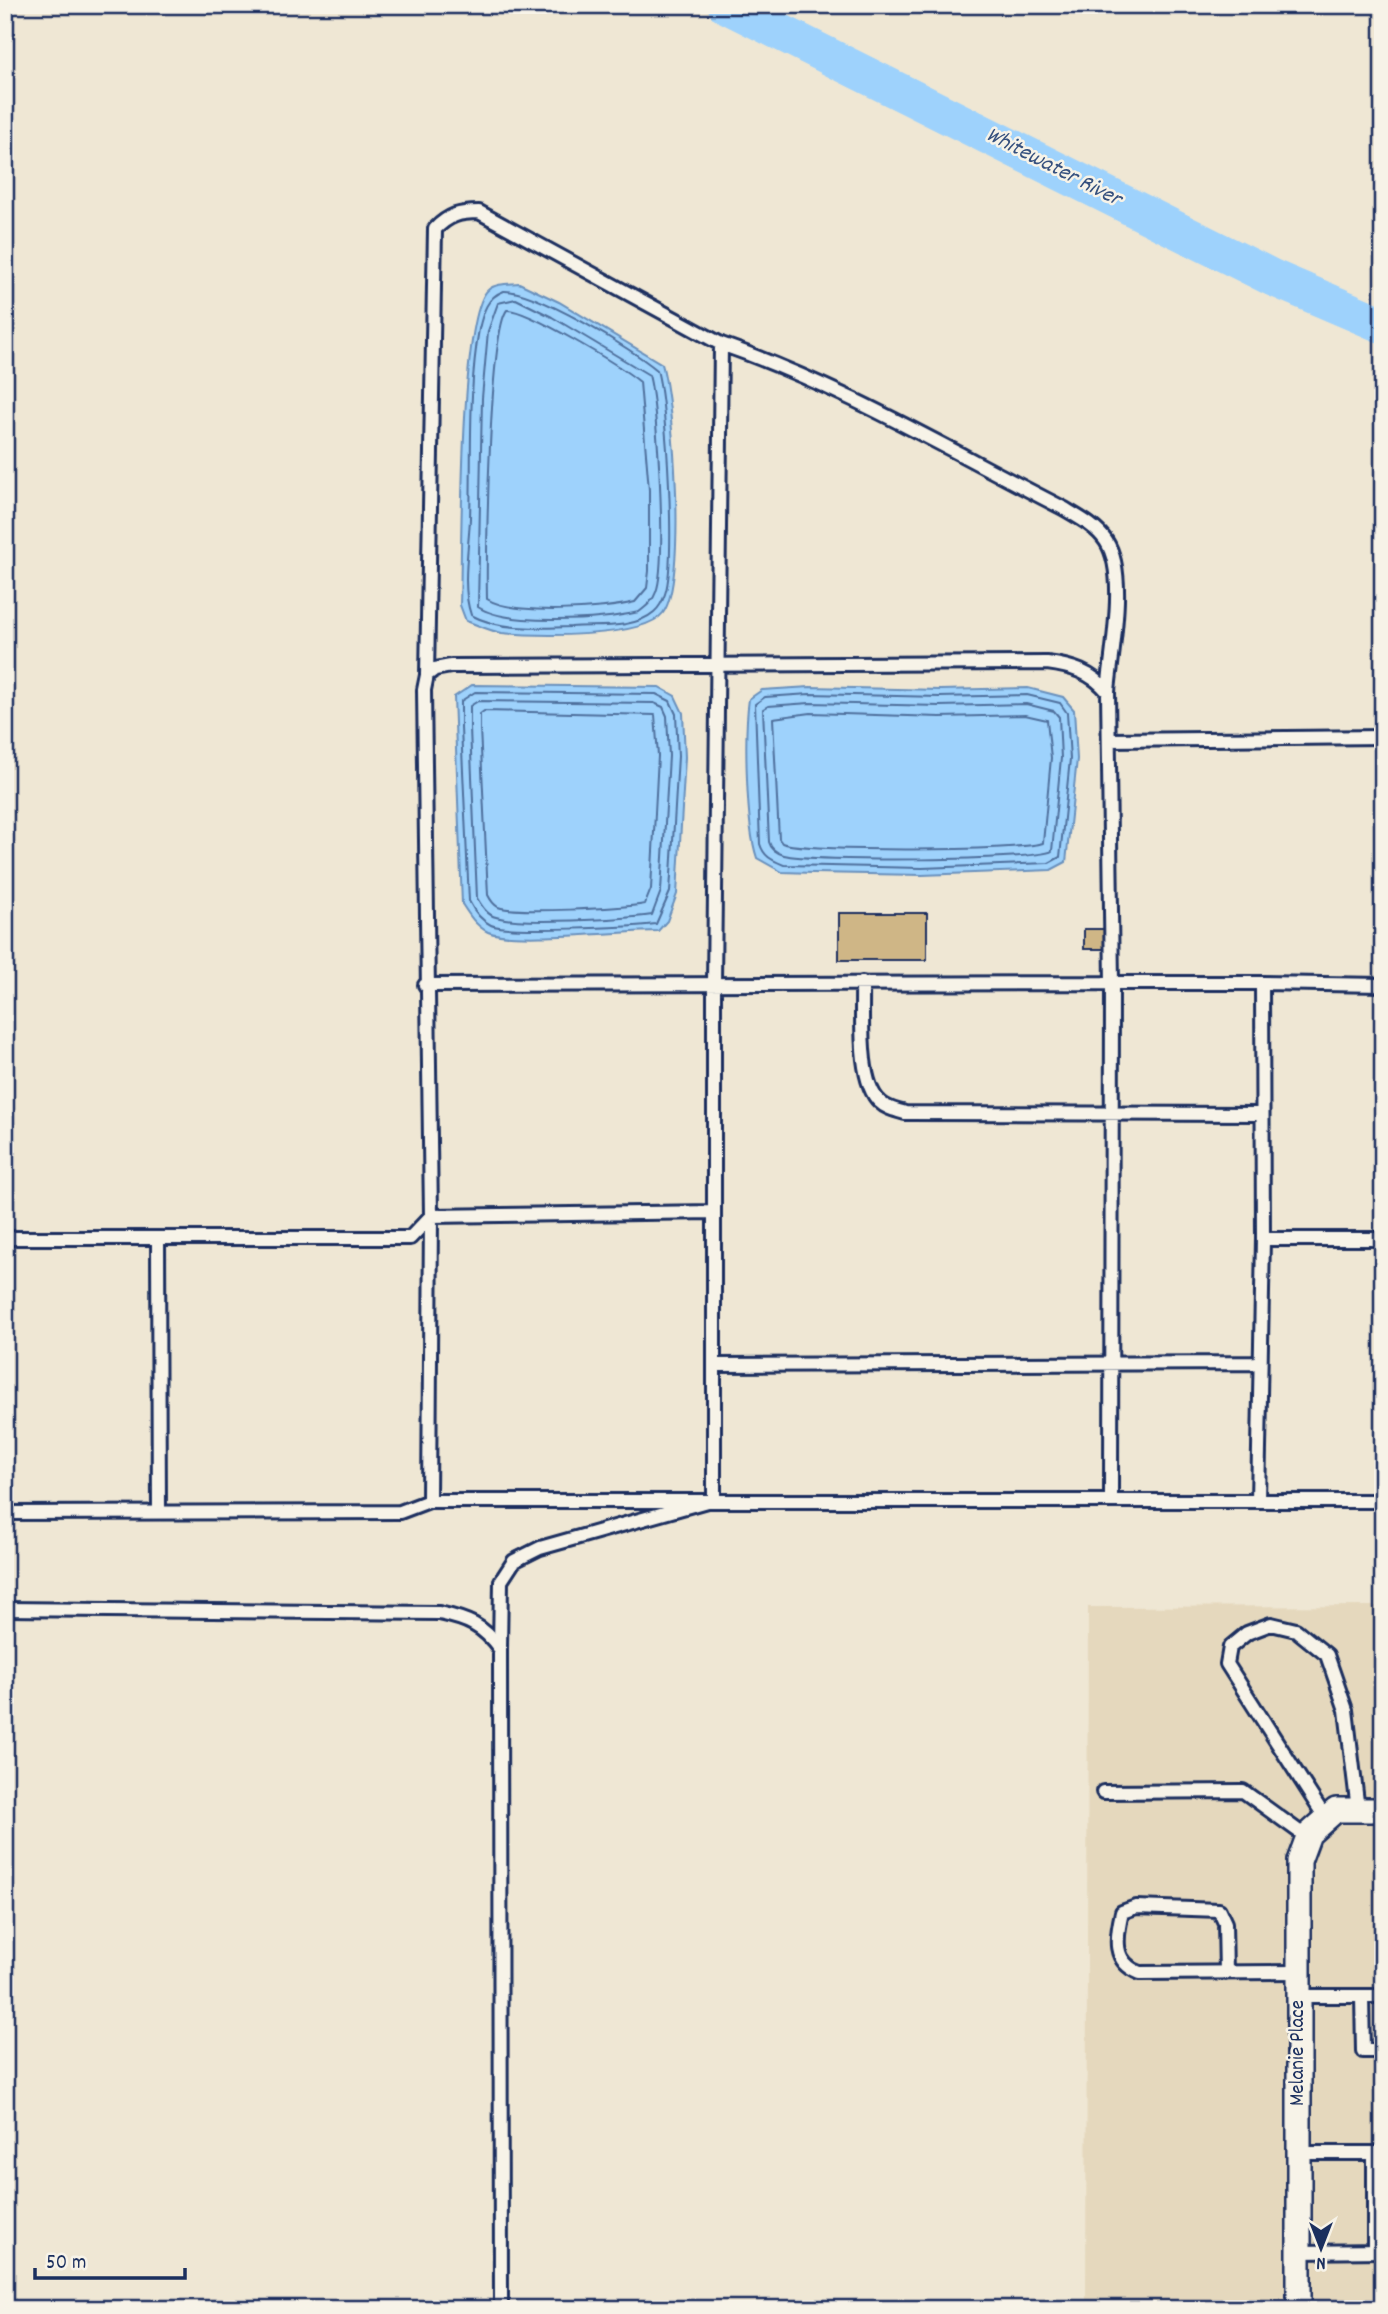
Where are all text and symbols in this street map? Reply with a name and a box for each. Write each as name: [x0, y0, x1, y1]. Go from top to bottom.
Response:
water label: Whitewater River: [979, 120, 1129, 217]
street label: Melanie Place: [1284, 2000, 1314, 2106]
north arrow: [1286, 2212, 1356, 2282]
scale bar: [35, 2237, 186, 2281]
text: N: [1316, 2248, 1326, 2275]
text: 50 m: [46, 2249, 86, 2279]

